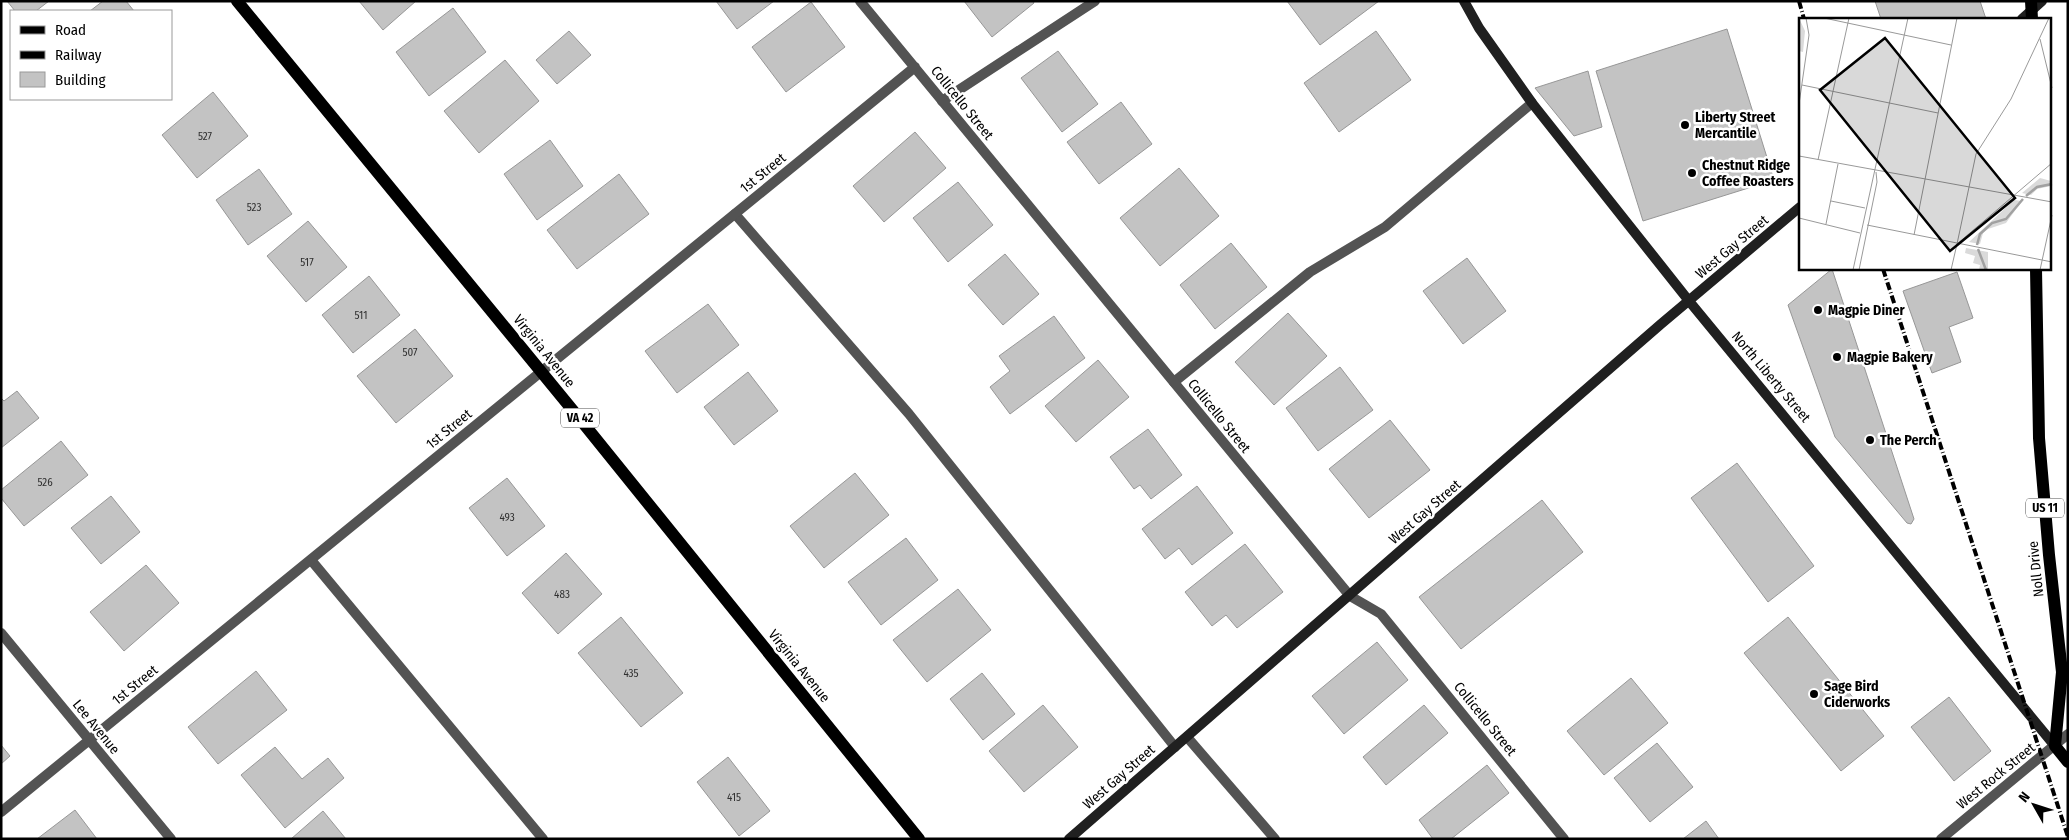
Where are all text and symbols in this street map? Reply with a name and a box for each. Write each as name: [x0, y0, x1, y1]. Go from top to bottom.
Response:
legend: [10, 10, 172, 100]
inset map: [1799, 18, 2052, 270]
text: Road: [55, 21, 86, 39]
text: Railway: [55, 46, 102, 64]
street label: Collicello Street: [927, 63, 997, 144]
text: Building: [55, 71, 106, 89]
place label: Liberty Street Mercantile: [1695, 109, 1777, 142]
marker: Liberty Street Mercantile: [1679, 119, 1691, 131]
house number: 527: [198, 130, 213, 143]
street label: 1st Street: [737, 149, 790, 197]
place label: Chestnut Ridge Coffee Roasters: [1702, 157, 1794, 190]
marker: Chestnut Ridge Coffee Roasters: [1686, 167, 1698, 179]
house number: 523: [247, 201, 261, 214]
street label: West Gay Street: [1692, 211, 1772, 282]
house number: 517: [300, 256, 314, 269]
place label: Magpie Diner: [1828, 302, 1905, 319]
marker: Magpie Diner: [1812, 304, 1824, 316]
house number: 511: [355, 309, 367, 322]
street label: Virginia Avenue: [510, 311, 579, 391]
street label: North Liberty Street: [1728, 328, 1814, 426]
house number: 507: [402, 346, 418, 359]
place label: Magpie Bakery: [1847, 349, 1933, 366]
marker: Magpie Bakery: [1831, 351, 1843, 363]
street label: Collicello Street: [1184, 376, 1254, 457]
street label: 1st Street: [423, 405, 476, 453]
road number: VA 42: [561, 408, 599, 428]
place label: The Perch: [1880, 432, 1937, 449]
marker: The Perch: [1864, 434, 1876, 446]
house number: 526: [37, 476, 53, 489]
street label: West Gay Street: [1386, 476, 1465, 548]
road number: US 11: [2026, 498, 2064, 518]
house number: 493: [499, 511, 515, 524]
street label: Noll Drive: [2025, 540, 2047, 598]
house number: 483: [554, 588, 570, 601]
street label: Virginia Avenue: [765, 626, 834, 706]
street label: 1st Street: [109, 661, 162, 709]
house number: 435: [623, 667, 639, 680]
place label: Sage Bird Ciderworks: [1824, 678, 1890, 711]
street label: Collicello Street: [1450, 679, 1520, 760]
marker: Sage Bird Ciderworks: [1808, 688, 1820, 700]
street label: Lee Avenue: [69, 696, 123, 758]
street label: West Rock Street: [1953, 739, 2039, 813]
street label: West Gay Street: [1080, 741, 1159, 813]
north arrow: [2009, 780, 2059, 830]
text: N: [2015, 789, 2034, 806]
house number: 415: [727, 791, 741, 804]

